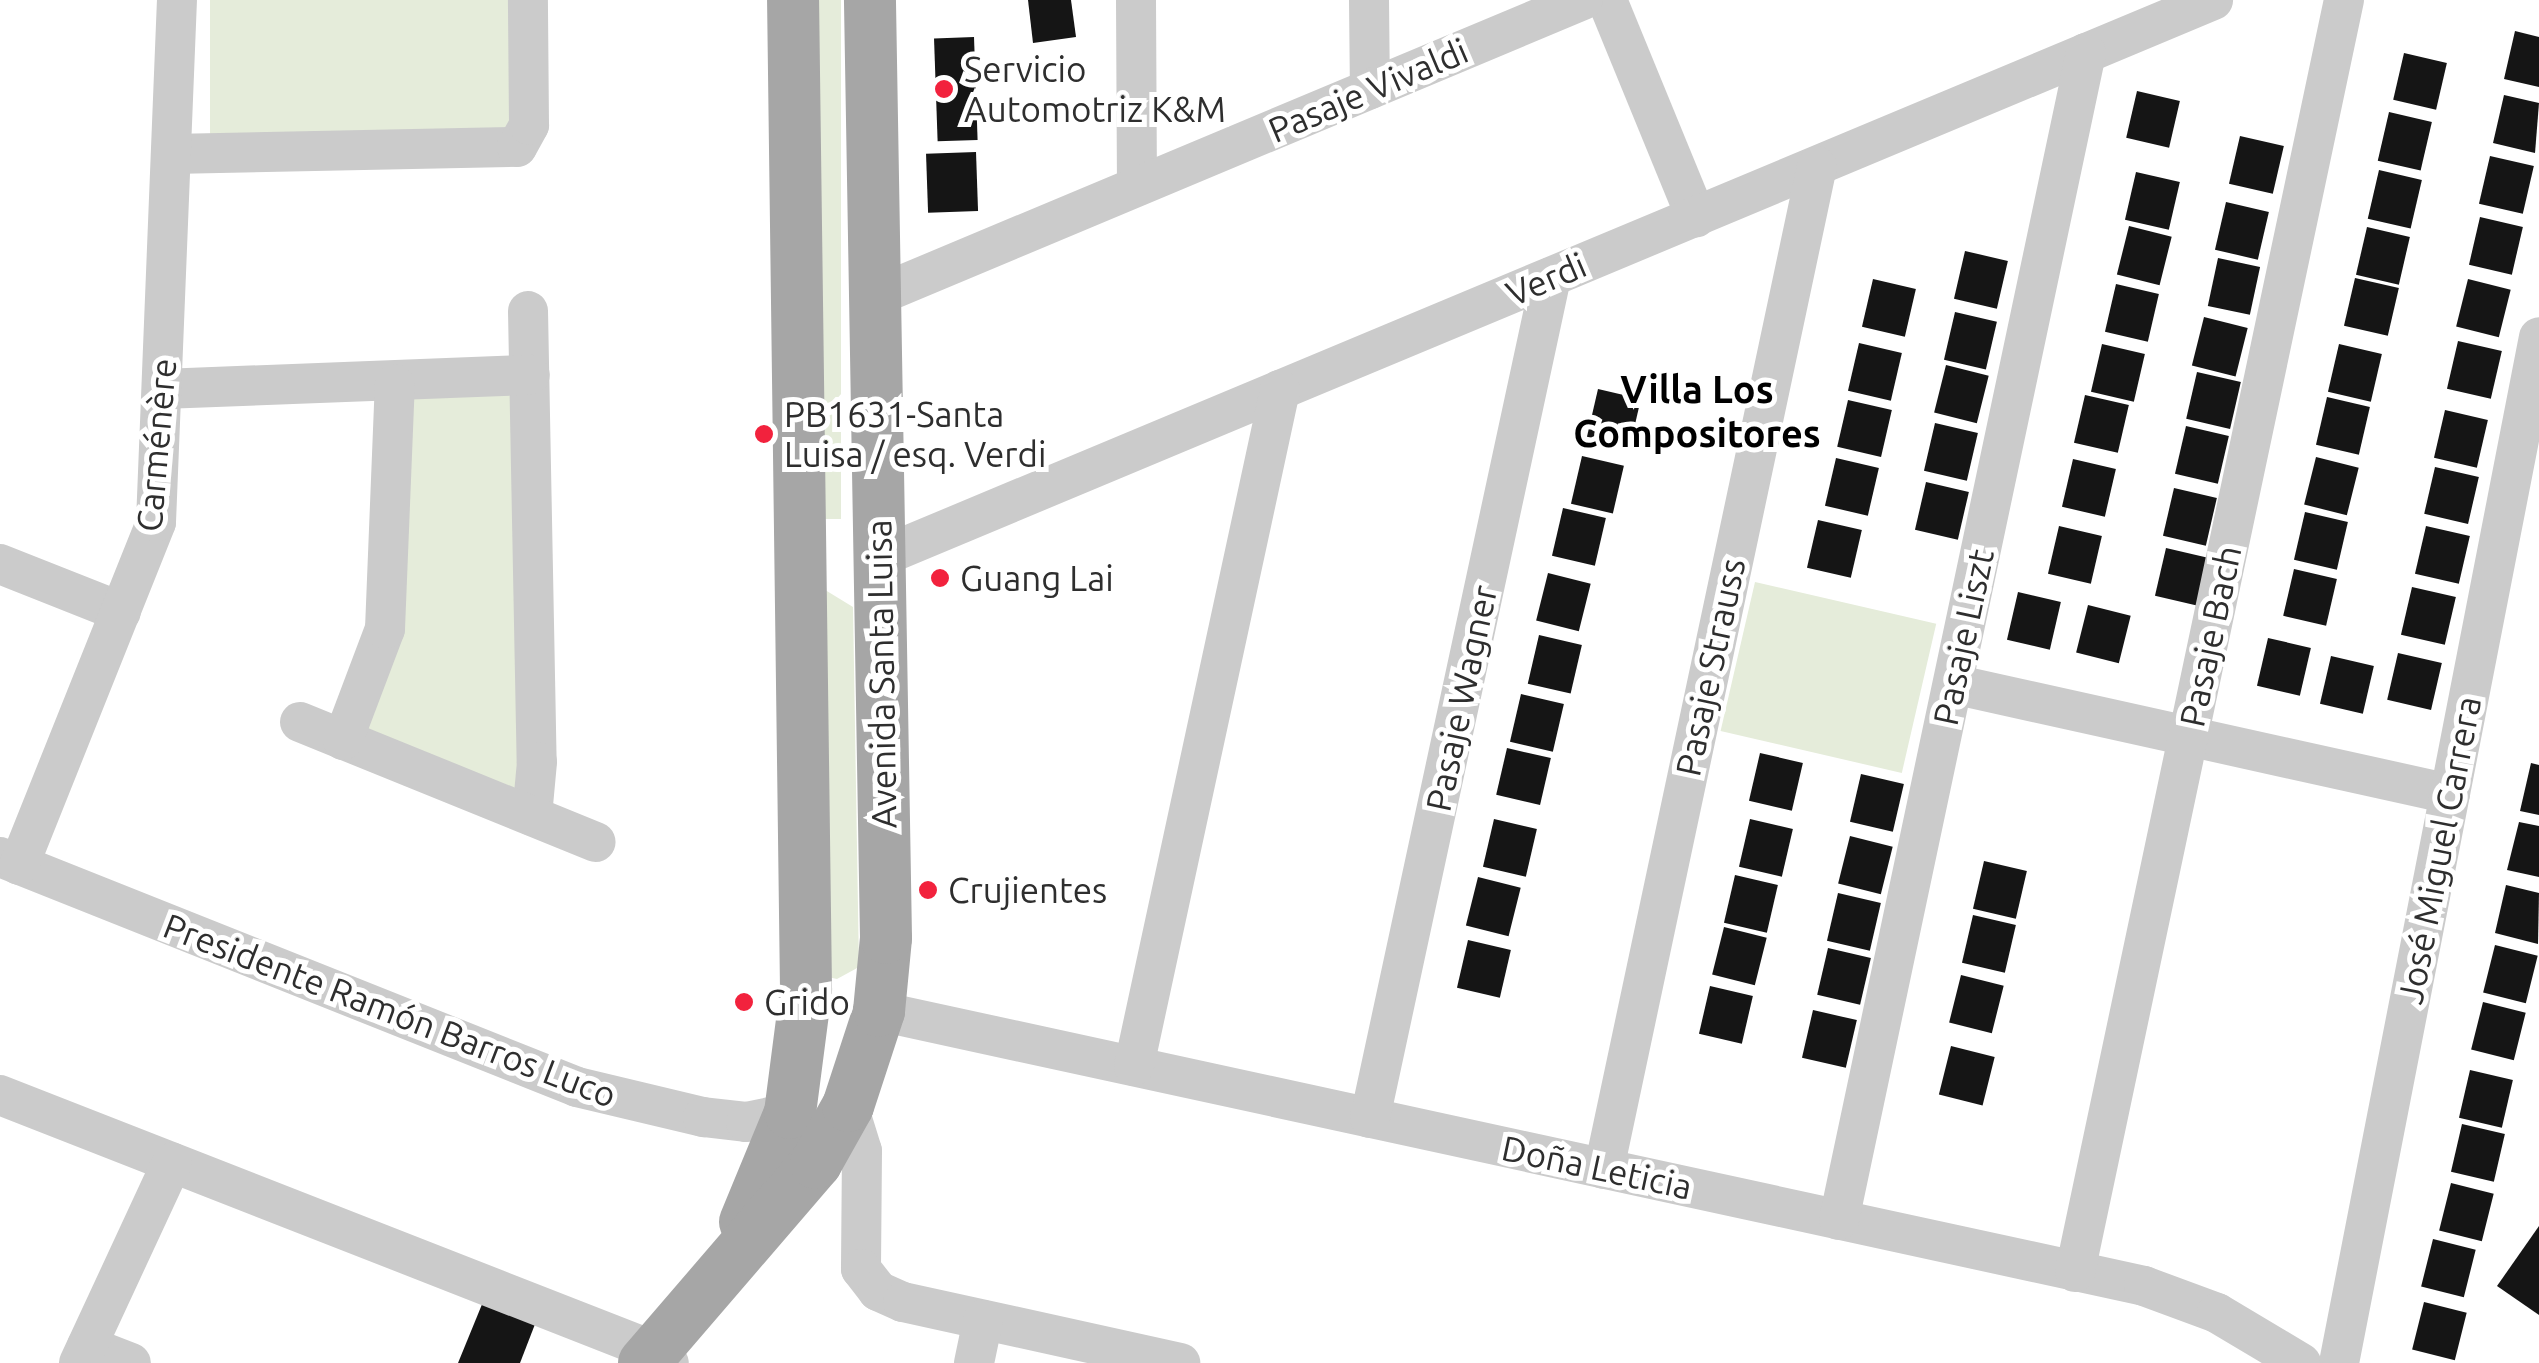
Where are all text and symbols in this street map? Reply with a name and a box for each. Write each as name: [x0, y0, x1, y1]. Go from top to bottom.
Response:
street label: Pasaje Vivaldi: [1262, 29, 1474, 151]
place label: Servicio Automotriz K&M: [964, 48, 1226, 130]
marker: Servicio Automotriz K&M: [933, 78, 955, 100]
street label: Verdi: [1500, 244, 1592, 314]
street label: Carménère: [127, 356, 185, 534]
district label: Villa Los Compositores: [1573, 367, 1821, 456]
place label: PB1631-Santa Luisa / esq. Verdi: [784, 393, 1046, 475]
marker: PB1631-Santa Luisa / esq. Verdi: [753, 423, 775, 445]
street label: Avenida Santa Luisa: [857, 519, 905, 829]
street label: Pasaje Bach: [2170, 542, 2250, 730]
street label: Pasaje Liszt: [1924, 545, 2002, 729]
street label: Pasaje Strauss: [1666, 554, 1754, 780]
place label: Guang Lai: [960, 557, 1114, 599]
marker: Guang Lai: [929, 567, 951, 589]
street label: Pasaje Wagner: [1417, 581, 1505, 815]
street label: José Miguel Carrera: [2389, 693, 2489, 1007]
place label: Crujientes: [948, 869, 1107, 911]
marker: Crujientes: [917, 879, 939, 901]
street label: Presidente Ramón Barros Luco: [158, 904, 622, 1116]
place label: Grido: [764, 981, 850, 1023]
marker: Grido: [733, 991, 755, 1013]
street label: Doña Leticia: [1498, 1126, 1696, 1208]

